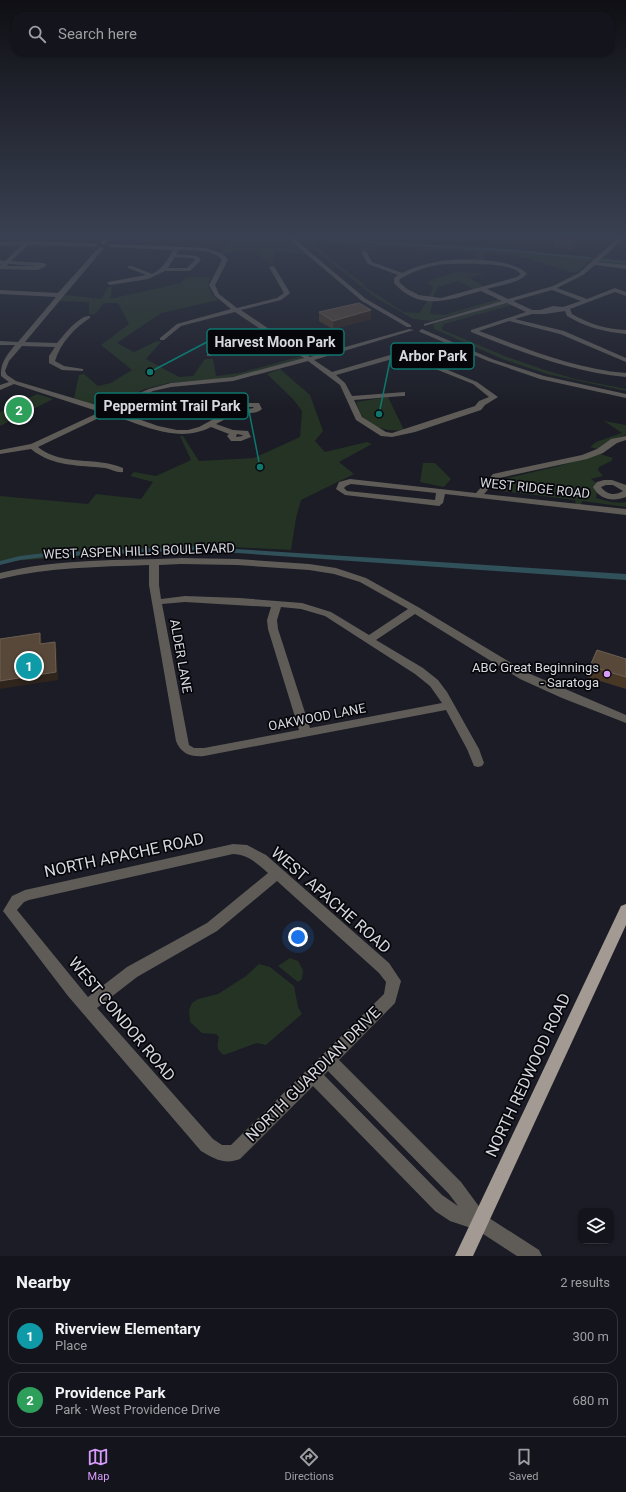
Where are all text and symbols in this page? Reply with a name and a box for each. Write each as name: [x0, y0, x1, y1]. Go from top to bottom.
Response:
search box: [12, 12, 614, 56]
icon: search: [26, 23, 48, 45]
text: Search here: [58, 25, 137, 43]
callout: Harvest Moon Park: [207, 329, 344, 355]
text: Harvest Moon Park: [214, 334, 336, 350]
callout: Arbor Park: [391, 343, 474, 369]
text: Arbor Park: [399, 348, 468, 364]
callout: Peppermint Trail Park: [95, 393, 248, 419]
pin: 2: [6, 395, 32, 425]
text: Peppermint Trail Park: [104, 398, 241, 414]
street label: WEST RIDGE ROAD: [479, 475, 591, 501]
street label: WEST ASPEN HILLS BOULEVARD: [43, 540, 235, 562]
street label: ALDER LANE: [167, 618, 195, 694]
pin: 1: [16, 651, 42, 681]
place label: ABC Great Beginnings - Saratoga: [472, 660, 599, 690]
marker: ABC Great Beginnings - Saratoga: [602, 669, 612, 679]
street label: OAKWOOD LANE: [267, 700, 367, 734]
street label: NORTH APACHE ROAD: [42, 829, 206, 881]
street label: WEST APACHE ROAD: [267, 843, 395, 957]
your location: [288, 927, 308, 947]
street label: WEST CONDOR ROAD: [65, 953, 179, 1085]
street label: NORTH REDWOOD ROAD: [482, 990, 574, 1160]
street label: NORTH GUARDIAN DRIVE: [242, 1003, 384, 1145]
map controls: [578, 1208, 614, 1244]
button: layers: [578, 1208, 614, 1244]
text: Nearby: [16, 1272, 71, 1292]
text: 2 results: [560, 1275, 610, 1290]
text: Riverview Elementary: [55, 1320, 201, 1338]
text: 1: [26, 1329, 34, 1344]
text: 300 m: [572, 1329, 609, 1344]
text: Place: [55, 1338, 87, 1353]
text: Providence Park: [55, 1384, 166, 1402]
text: 2: [26, 1393, 34, 1408]
text: 680 m: [572, 1393, 609, 1408]
text: Park · West Providence Drive: [55, 1402, 220, 1417]
tab: Map: [87, 1446, 109, 1483]
tab: Directions: [284, 1446, 334, 1483]
tab: Saved: [509, 1446, 539, 1483]

